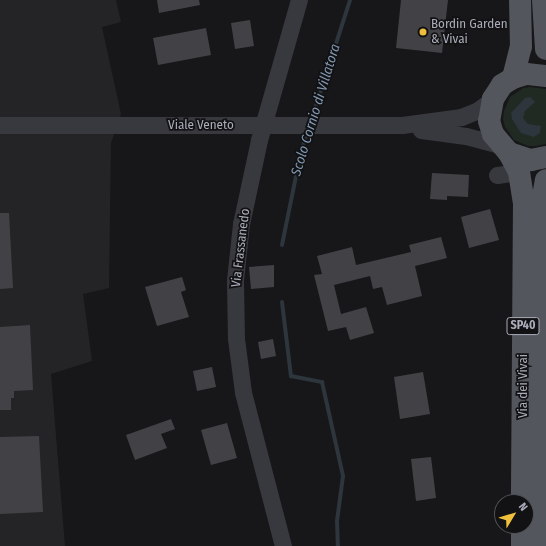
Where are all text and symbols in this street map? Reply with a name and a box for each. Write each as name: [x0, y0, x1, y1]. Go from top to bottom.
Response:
place label: Bordin Garden & Vivai: [431, 17, 508, 48]
marker: Bordin Garden & Vivai: [418, 27, 428, 37]
water label: Scolo Cornio di Villatora: [288, 42, 344, 178]
street label: Viale Veneto: [168, 117, 234, 133]
street label: Via Frassanedo: [228, 208, 254, 288]
road number: SP40: [506, 316, 540, 336]
street label: Via dei Vivai: [515, 354, 531, 418]
north arrow: [494, 494, 534, 534]
text: N: [516, 500, 530, 514]

